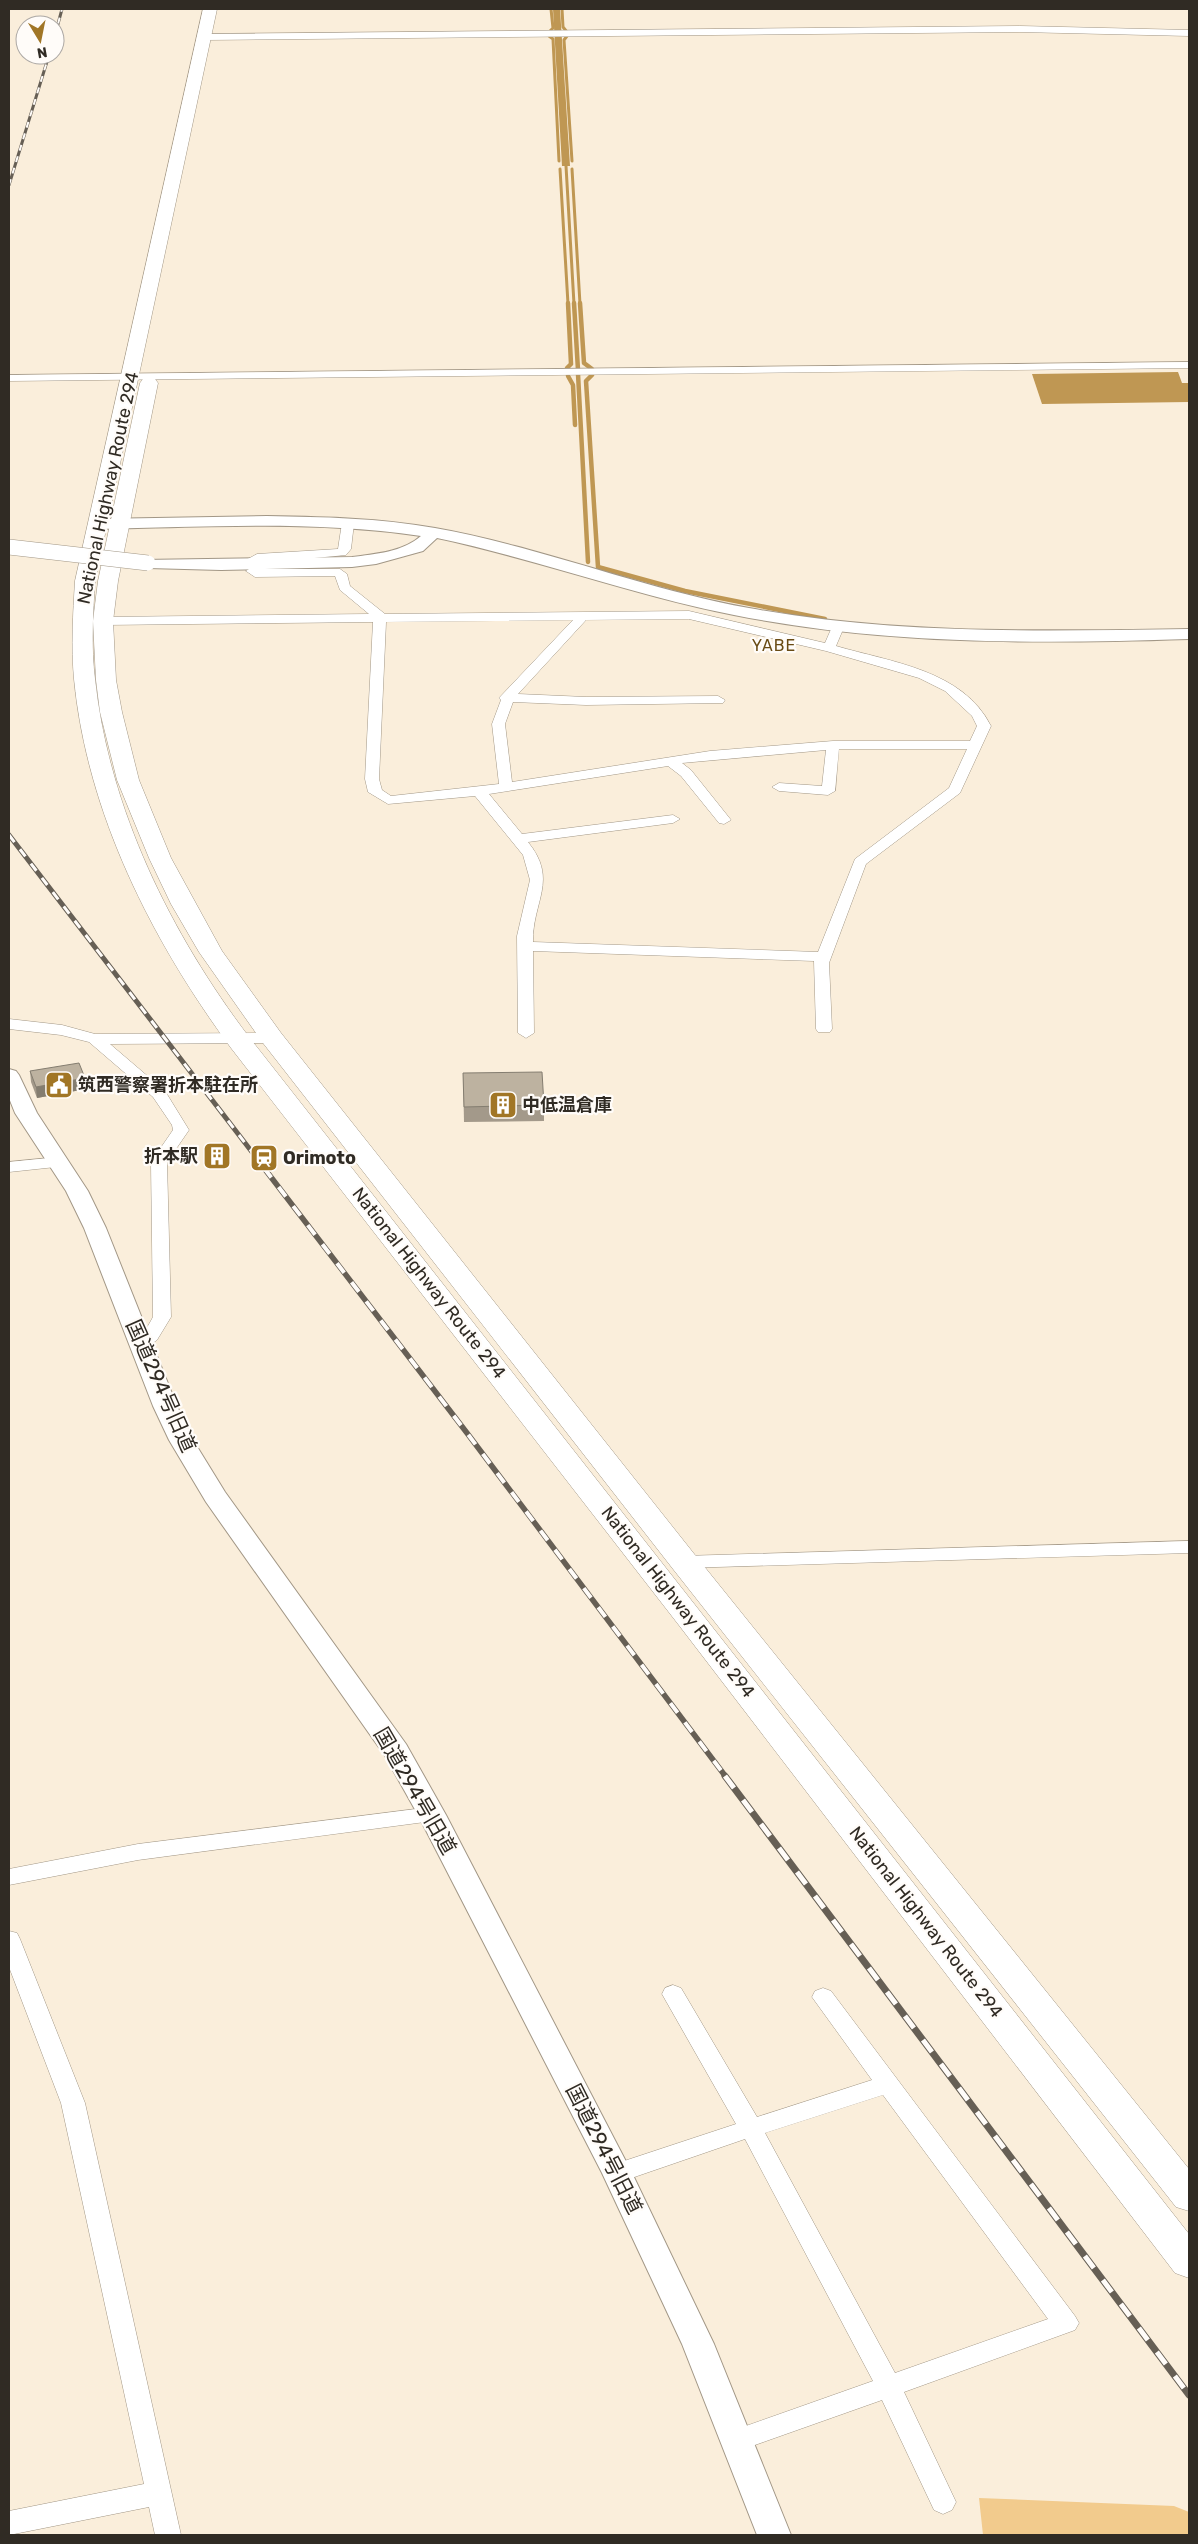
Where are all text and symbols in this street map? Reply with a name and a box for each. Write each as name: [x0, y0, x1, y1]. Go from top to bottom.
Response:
north arrow: [15, 15, 65, 65]
text: N: [36, 43, 49, 62]
street label: National Highway Route 294: [73, 370, 143, 606]
district label: YABE: [752, 636, 796, 655]
public building icon: 筑西警察署折本駐在所: [44, 1070, 74, 1100]
place label: 筑西警察署折本駐在所: [78, 1074, 258, 1096]
building icon: 中低温倉庫: [488, 1090, 518, 1120]
place label: 中低温倉庫: [522, 1094, 612, 1116]
building icon: 折本駅: [202, 1141, 232, 1171]
station icon: Orimoto: [249, 1143, 279, 1173]
place label: 折本駅: [144, 1145, 198, 1167]
place label: Orimoto: [283, 1147, 356, 1169]
street label: National Highway Route 294: [347, 1183, 511, 1383]
street label: 国道294号旧道: [121, 1316, 202, 1456]
street label: National Highway Route 294: [596, 1502, 760, 1702]
street label: 国道294号旧道: [369, 1723, 462, 1859]
street label: National Highway Route 294: [844, 1822, 1008, 2022]
street label: 国道294号旧道: [561, 2080, 648, 2218]

